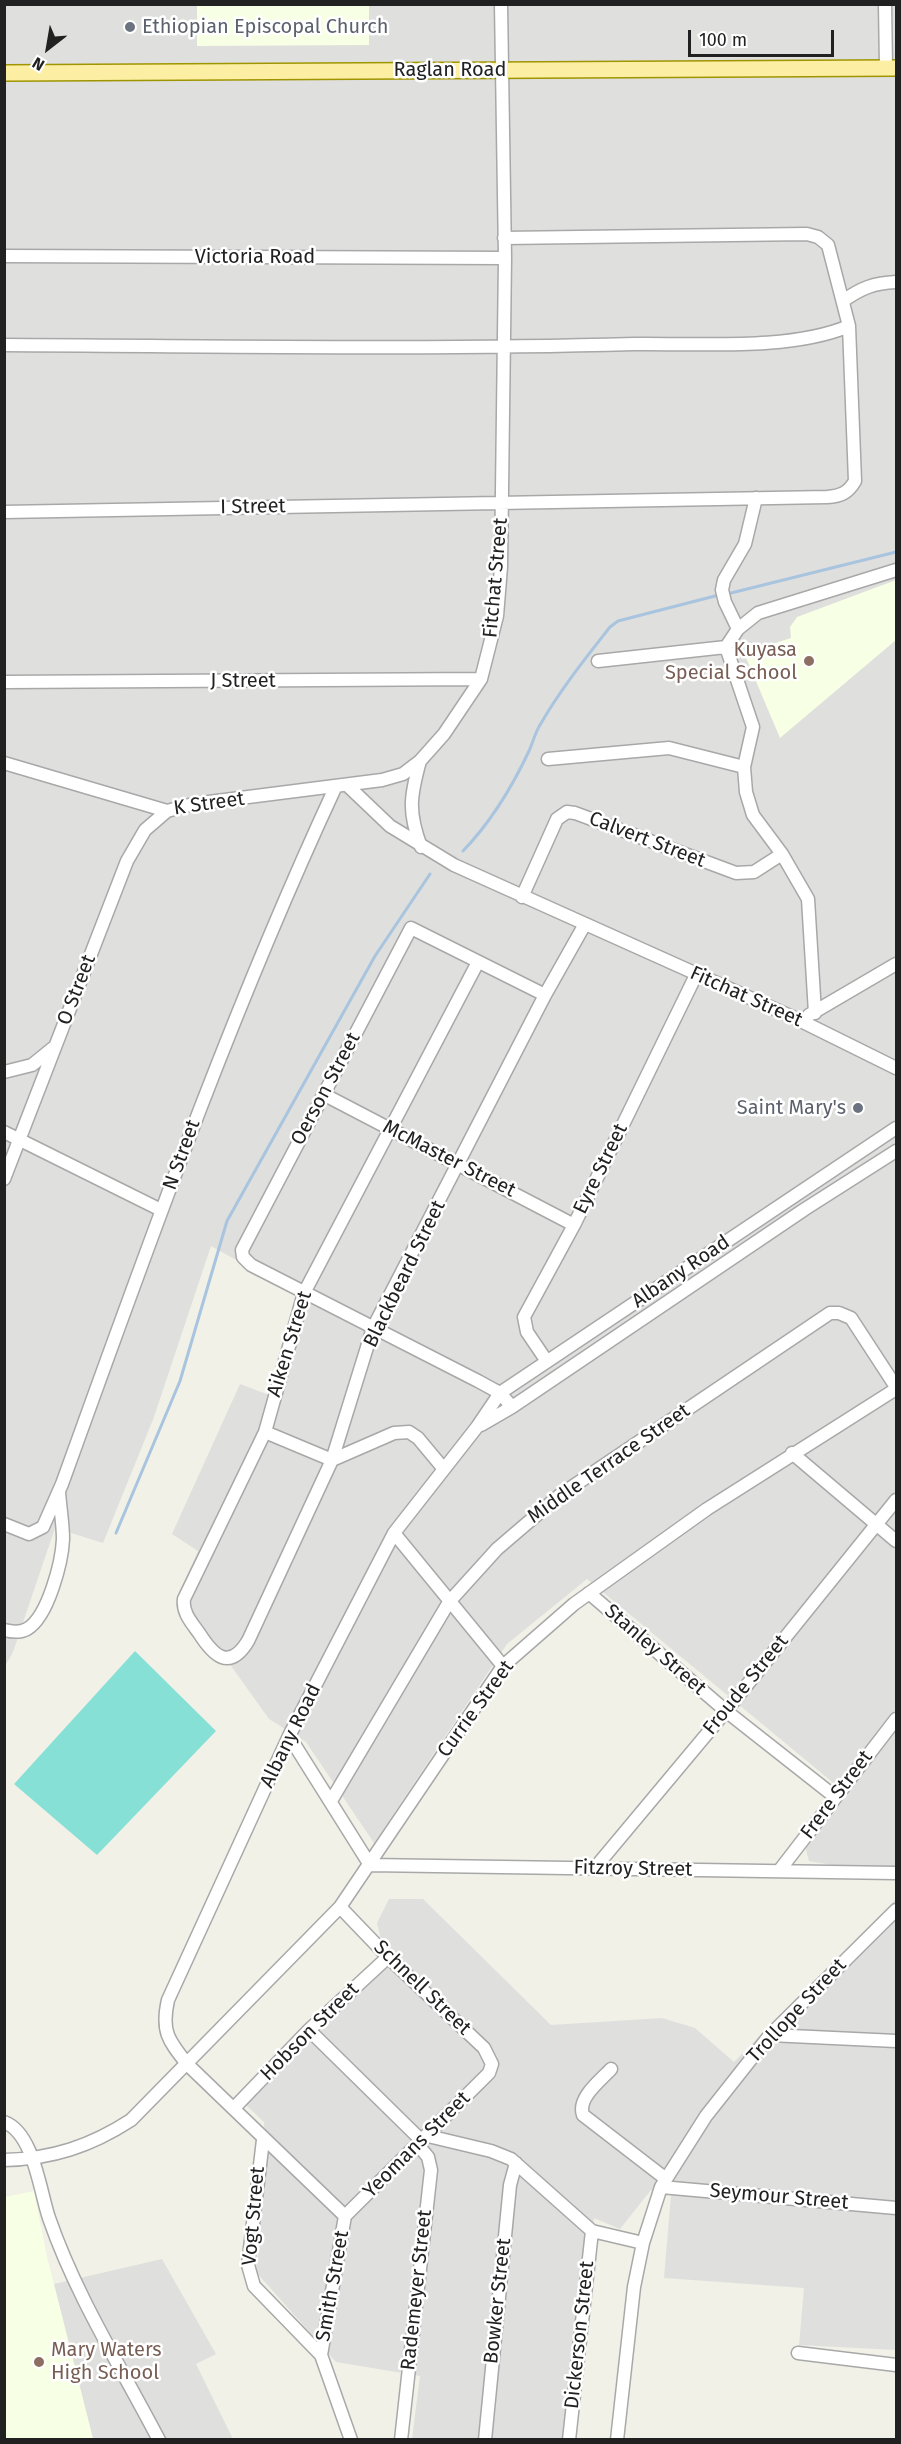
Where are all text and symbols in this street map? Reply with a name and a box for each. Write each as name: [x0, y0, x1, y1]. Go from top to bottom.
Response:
place label: Ethiopian Episcopal Church: [142, 15, 389, 39]
north arrow: [18, 18, 78, 78]
scale bar: [691, 18, 836, 56]
marker: Ethiopian Episcopal Church: [123, 20, 137, 34]
text: 100 m: [699, 29, 747, 51]
text: N: [29, 53, 48, 75]
street label: Raglan Road: [394, 58, 506, 82]
street label: Victoria Road: [195, 245, 315, 269]
street label: I Street: [220, 494, 286, 520]
street label: Fitchat Street: [479, 517, 513, 639]
place label: Kuyasa Special School: [665, 638, 797, 685]
marker: Kuyasa Special School: [802, 654, 816, 668]
street label: J Street: [210, 669, 276, 693]
street label: K Street: [172, 787, 246, 821]
street label: Calvert Street: [586, 807, 708, 873]
street label: O Street: [53, 951, 101, 1029]
street label: Fitchat Street: [686, 962, 806, 1032]
street label: Oerson Street: [286, 1028, 366, 1150]
place label: Saint Mary's: [737, 1096, 846, 1120]
marker: Saint Mary's: [851, 1101, 865, 1115]
street label: McMaster Street: [379, 1115, 519, 1203]
street label: N Street: [158, 1116, 206, 1194]
street label: Eyre Street: [569, 1120, 633, 1218]
street label: Blackbeard Street: [359, 1197, 451, 1351]
street label: Albany Road: [628, 1231, 734, 1313]
street label: Aiken Street: [263, 1288, 317, 1400]
street label: Middle Terrace Street: [523, 1399, 695, 1529]
street label: Stanley Street: [599, 1599, 711, 1701]
street label: Froude Street: [698, 1630, 794, 1740]
street label: Currie Street: [433, 1656, 519, 1762]
street label: Albany Road: [256, 1680, 326, 1792]
street label: Frere Street: [796, 1746, 878, 1844]
street label: Fitzroy Street: [573, 1856, 693, 1882]
street label: Schnell Street: [368, 1936, 476, 2040]
street label: Trollope Street: [742, 1954, 852, 2068]
street label: Hobson Street: [256, 1978, 364, 2086]
street label: Yeomans Street: [359, 2087, 475, 2203]
street label: Vogt Street: [238, 2165, 270, 2267]
street label: Seymour Street: [709, 2179, 849, 2215]
street label: Rademeyer Street: [397, 2208, 437, 2372]
street label: Smith Street: [311, 2229, 355, 2343]
street label: Bowker Street: [479, 2237, 517, 2365]
street label: Dickerson Street: [560, 2260, 600, 2410]
place label: Mary Waters High School: [51, 2338, 162, 2385]
marker: Mary Waters High School: [32, 2355, 46, 2369]

